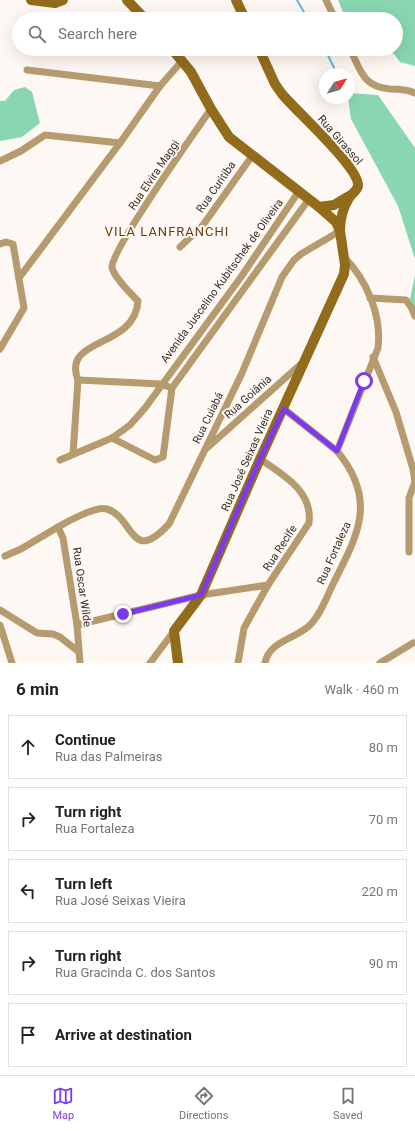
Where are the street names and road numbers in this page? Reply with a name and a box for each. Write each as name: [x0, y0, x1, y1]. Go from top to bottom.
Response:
street label: Rua Girassol: [315, 113, 365, 167]
street label: Rua Elvira Maggi: [126, 138, 182, 212]
street label: Rua Curitiba: [194, 159, 238, 215]
street label: Avenida Juscelino Kubitschek de Oliveira: [158, 197, 286, 365]
street label: Rua Goiânia: [222, 373, 274, 421]
street label: Rua Cuiabá: [190, 390, 226, 446]
street label: Rua José Seixas Vieira: [219, 407, 275, 513]
street label: Rua Fortaleza: [314, 520, 354, 586]
street label: Rua Recife: [260, 522, 300, 573]
street label: Rua Oscar Wilde: [70, 546, 94, 628]

